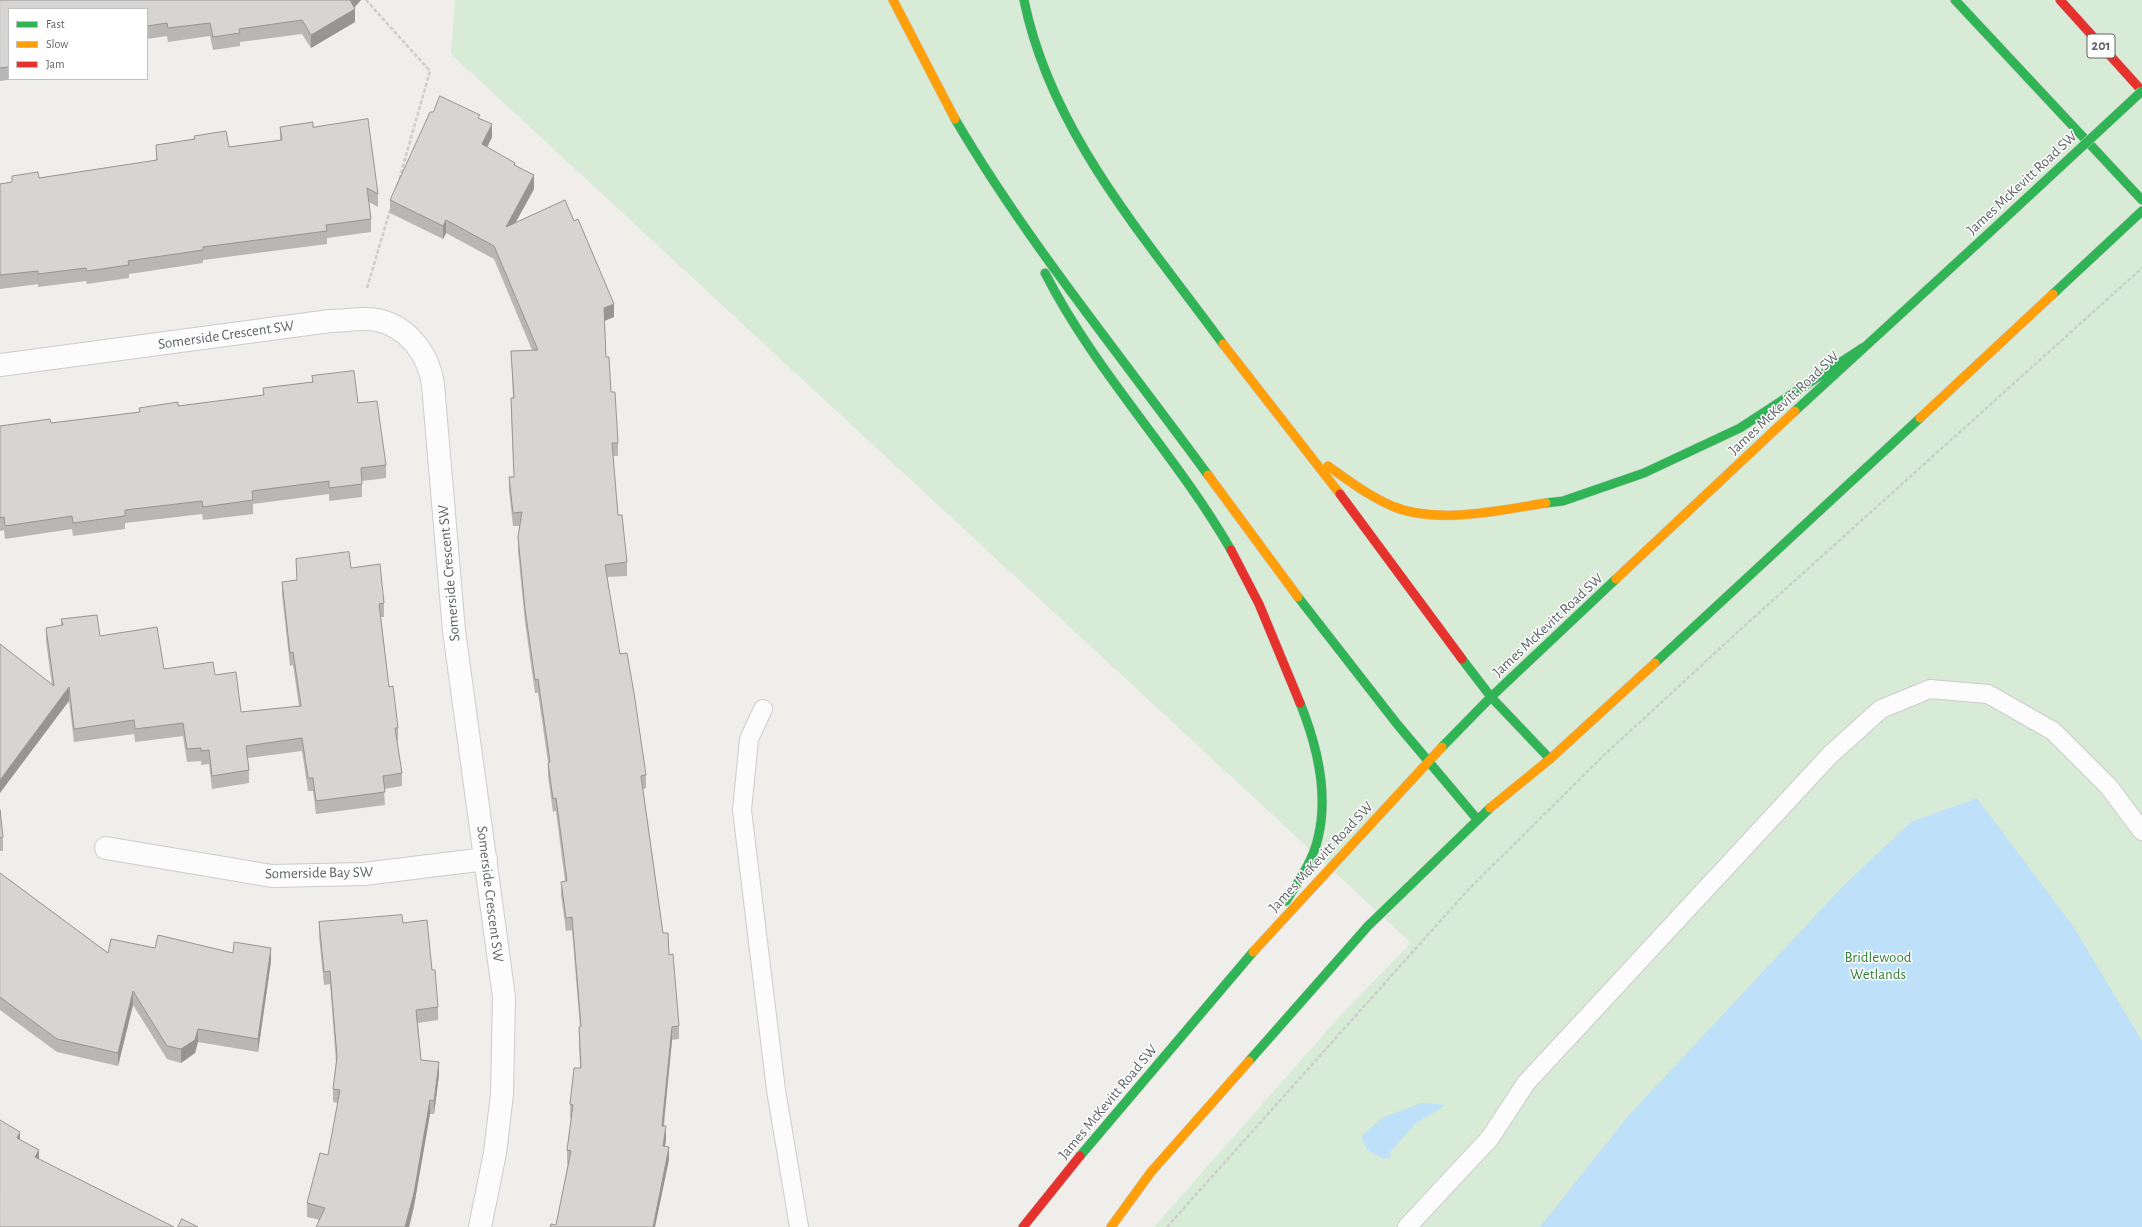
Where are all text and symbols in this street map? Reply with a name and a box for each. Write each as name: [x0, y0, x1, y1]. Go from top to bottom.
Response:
legend: [8, 8, 148, 80]
text: Fast: [46, 18, 65, 30]
road number: 201: [2087, 34, 2115, 58]
text: Slow: [46, 38, 68, 50]
text: Jam: [46, 58, 65, 70]
street label: James McKevitt Road SW: [1963, 127, 2081, 239]
street label: Somerside Crescent SW: [157, 317, 295, 353]
street label: James McKevitt Road SW: [1725, 347, 1843, 459]
street label: Somerside Crescent SW: [434, 504, 464, 642]
street label: James McKevitt Road SW: [1489, 569, 1607, 681]
street label: James McKevitt Road SW: [1265, 798, 1377, 916]
street label: Somerside Crescent SW: [473, 825, 507, 963]
street label: Somerside Bay SW: [265, 863, 373, 883]
park label: Bridlewood Wetlands: [1844, 948, 1912, 983]
street label: James McKevitt Road SW: [1055, 1041, 1161, 1163]

